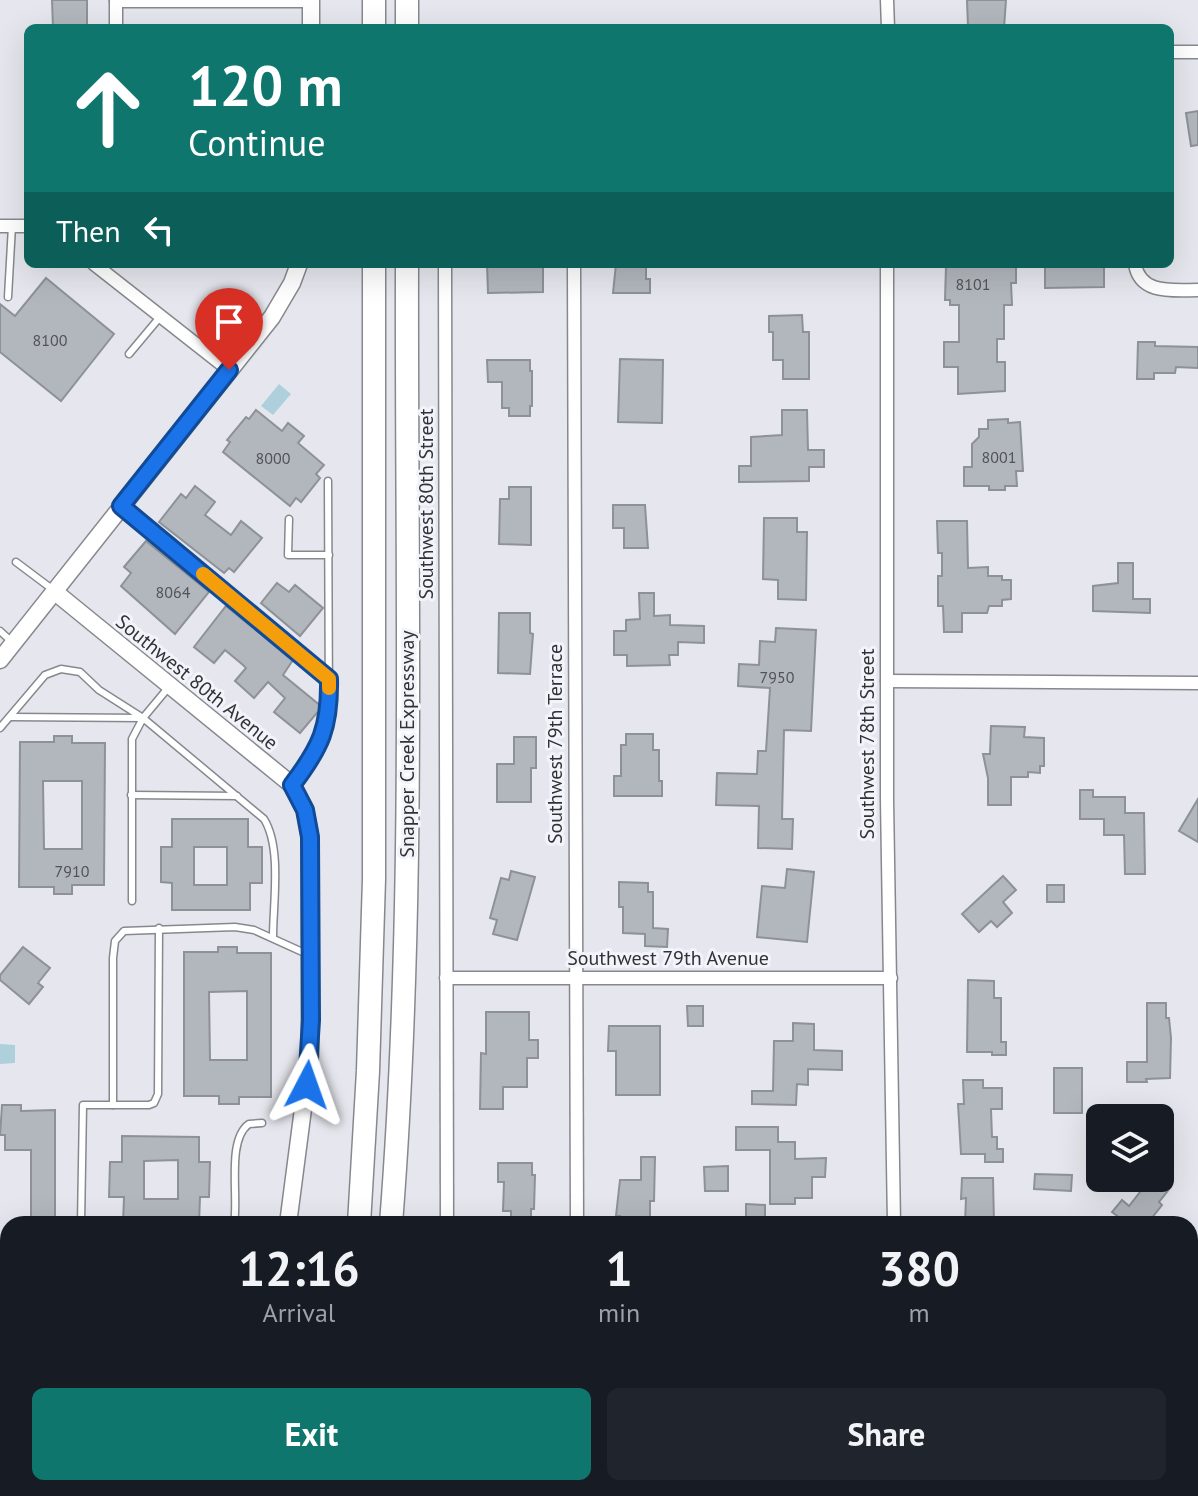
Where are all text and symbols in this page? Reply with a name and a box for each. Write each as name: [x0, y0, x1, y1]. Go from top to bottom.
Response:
text: 120 m: [188, 49, 343, 121]
icon: ahead: [56, 56, 160, 160]
text: Continue: [188, 119, 326, 166]
icon: left: [137, 208, 181, 252]
text: Then: [56, 211, 121, 250]
house number: 8101: [956, 274, 990, 294]
pin: [195, 288, 263, 370]
icon: arrive: [207, 300, 251, 344]
house number: 8100: [33, 330, 68, 350]
street label: Southwest 80th Street: [413, 408, 439, 599]
house number: 8001: [982, 447, 1016, 467]
house number: 8000: [256, 448, 291, 468]
house number: 8064: [156, 582, 191, 602]
street label: Southwest 80th Avenue: [110, 608, 284, 756]
street label: Snapper Creek Expressway: [394, 630, 420, 858]
street label: Southwest 79th Terrace: [542, 644, 568, 844]
street label: Southwest 78th Street: [854, 648, 880, 839]
house number: 7950: [760, 667, 795, 687]
house number: 7910: [55, 861, 90, 881]
street label: Southwest 79th Avenue: [567, 945, 769, 971]
position arrow: [265, 1043, 349, 1127]
map controls: [1086, 1104, 1174, 1192]
button: layers: [1086, 1104, 1174, 1192]
text: 12:16: [238, 1237, 360, 1299]
text: 1: [605, 1237, 633, 1299]
text: 380: [878, 1237, 960, 1299]
text: Arrival: [263, 1296, 335, 1329]
text: min: [598, 1296, 640, 1329]
text: m: [909, 1296, 930, 1329]
button: Exit: [32, 1388, 591, 1480]
button: Share: [607, 1388, 1166, 1480]

